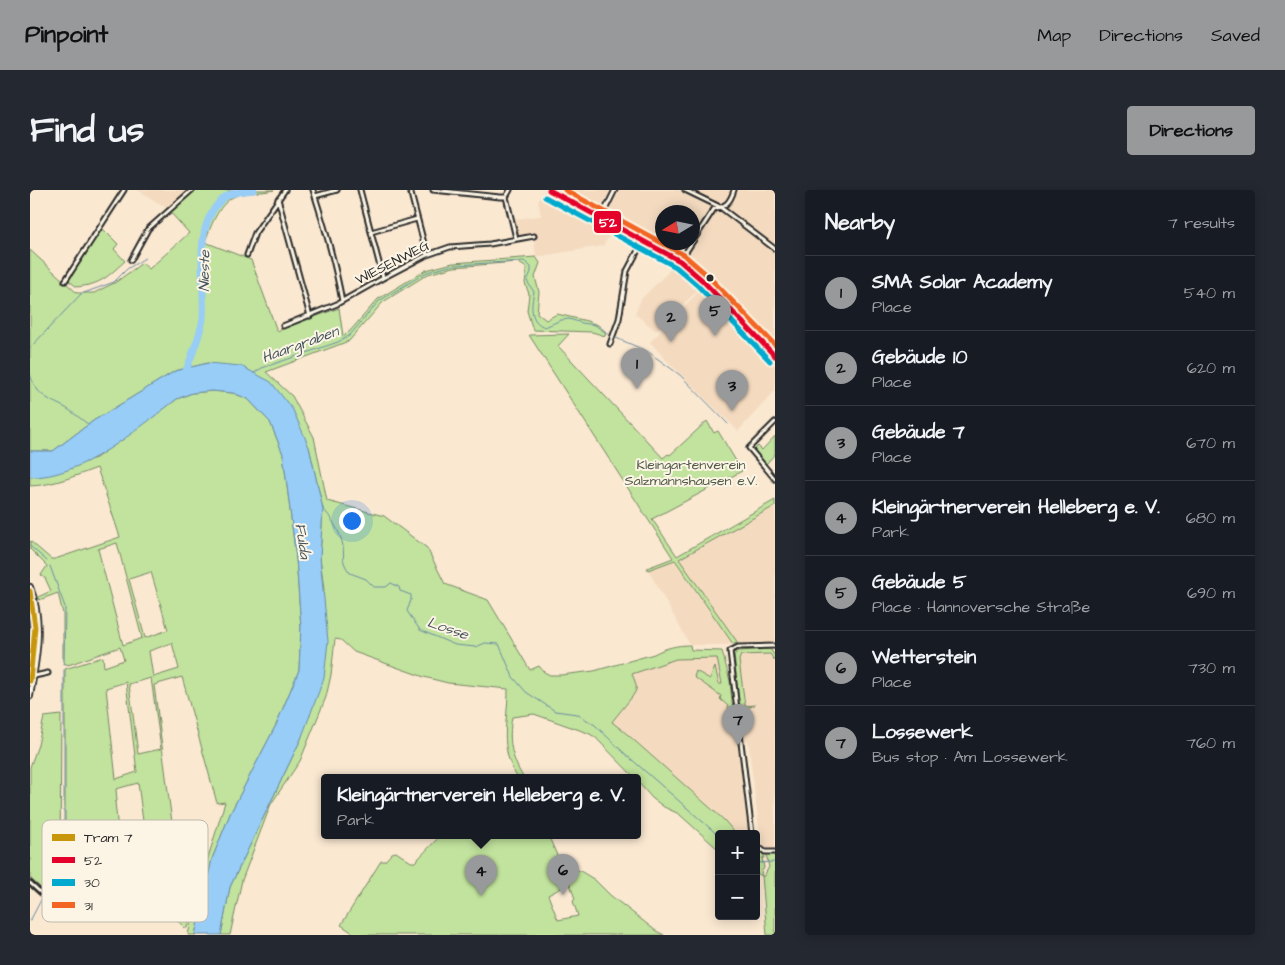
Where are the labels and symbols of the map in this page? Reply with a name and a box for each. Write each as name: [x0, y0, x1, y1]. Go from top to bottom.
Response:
north arrow: [655, 205, 700, 250]
line badge: 52: [593, 210, 622, 234]
text: 52: [599, 213, 618, 233]
street label: WIESENWEG: [352, 236, 433, 290]
water label: Nieste: [194, 249, 215, 292]
unlabelled marker: [705, 273, 715, 283]
pin: 5: [699, 295, 731, 336]
pin: 2: [655, 301, 687, 342]
water label: Haargraben: [259, 320, 343, 369]
pin: 1: [621, 348, 653, 389]
pin: 3: [716, 370, 748, 411]
park label: Kleingartenverein Salzmannshausen e.V.: [625, 455, 758, 491]
your location: [339, 508, 365, 534]
water label: Fulda: [290, 522, 316, 562]
water label: Losse: [425, 612, 472, 646]
pin: 7: [722, 704, 754, 745]
legend: [42, 820, 208, 922]
text: Tram 7: [84, 828, 133, 848]
text: 52: [84, 851, 102, 871]
pin: 6: [547, 854, 579, 895]
pin: 4: [465, 855, 497, 896]
text: 30: [84, 873, 100, 893]
text: 31: [84, 896, 93, 916]

